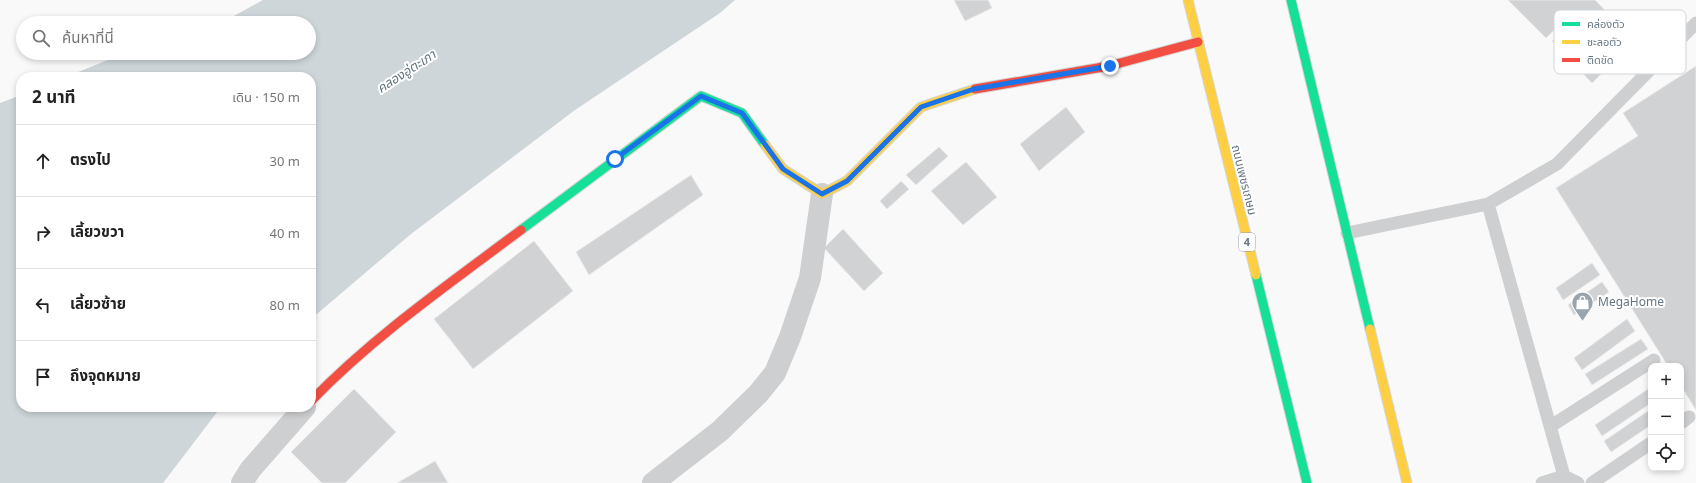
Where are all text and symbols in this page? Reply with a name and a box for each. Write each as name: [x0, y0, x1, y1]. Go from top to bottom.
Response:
legend: [1554, 10, 1686, 74]
search box: [16, 16, 316, 60]
text: คล่องตัว: [1587, 16, 1625, 31]
icon: search: [30, 27, 52, 49]
text: ค้นหาที่นี่: [62, 27, 114, 47]
text: ชะลอตัว: [1587, 34, 1622, 49]
water label: คลองอู่ตะเภา: [373, 45, 440, 97]
text: ติดขัด: [1587, 52, 1614, 67]
route end: [1101, 57, 1119, 75]
text: 2 นาที: [32, 85, 75, 108]
text: เดิน · 150 m: [232, 88, 300, 106]
street label: ถนนเพชรเกษม: [1228, 143, 1261, 217]
text: ตรงไป: [70, 149, 111, 169]
icon: ahead: [32, 150, 54, 172]
route start: [606, 150, 624, 168]
text: 30 m: [270, 152, 300, 170]
text: เลี้ยวขวา: [70, 221, 124, 241]
icon: right: [32, 222, 54, 244]
text: 40 m: [270, 224, 300, 242]
road number: 4: [1239, 233, 1255, 251]
shop icon: MegaHome: [1569, 289, 1595, 322]
text: เลี้ยวซ้าย: [70, 293, 126, 313]
place label: MegaHome: [1598, 293, 1664, 310]
icon: left: [32, 294, 54, 316]
text: 80 m: [270, 296, 300, 314]
map controls: [1648, 363, 1684, 471]
button: +: [1648, 363, 1684, 399]
text: ถึงจุดหมาย: [70, 365, 141, 385]
icon: arrive: [32, 366, 54, 388]
button: −: [1648, 399, 1684, 435]
button: locate: [1648, 435, 1684, 471]

